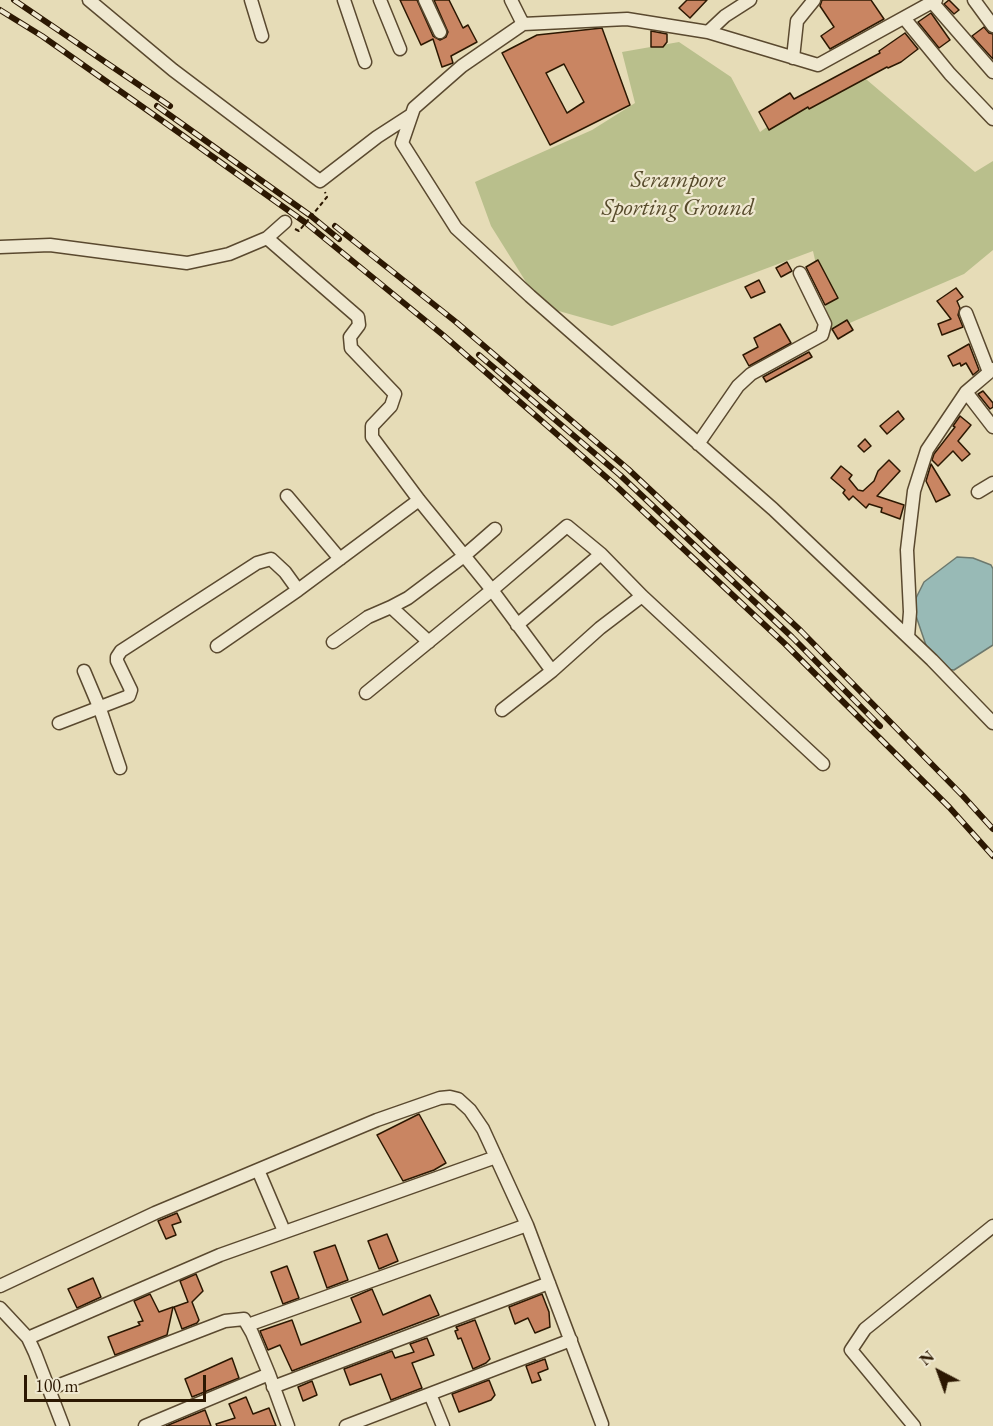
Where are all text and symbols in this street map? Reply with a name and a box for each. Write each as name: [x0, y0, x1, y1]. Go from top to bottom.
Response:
park label: Serampore Sporting Ground: [602, 166, 754, 222]
north arrow: [909, 1342, 969, 1402]
text: N: [915, 1346, 939, 1370]
scale bar: [27, 1363, 208, 1401]
text: 100 m: [35, 1374, 79, 1397]

